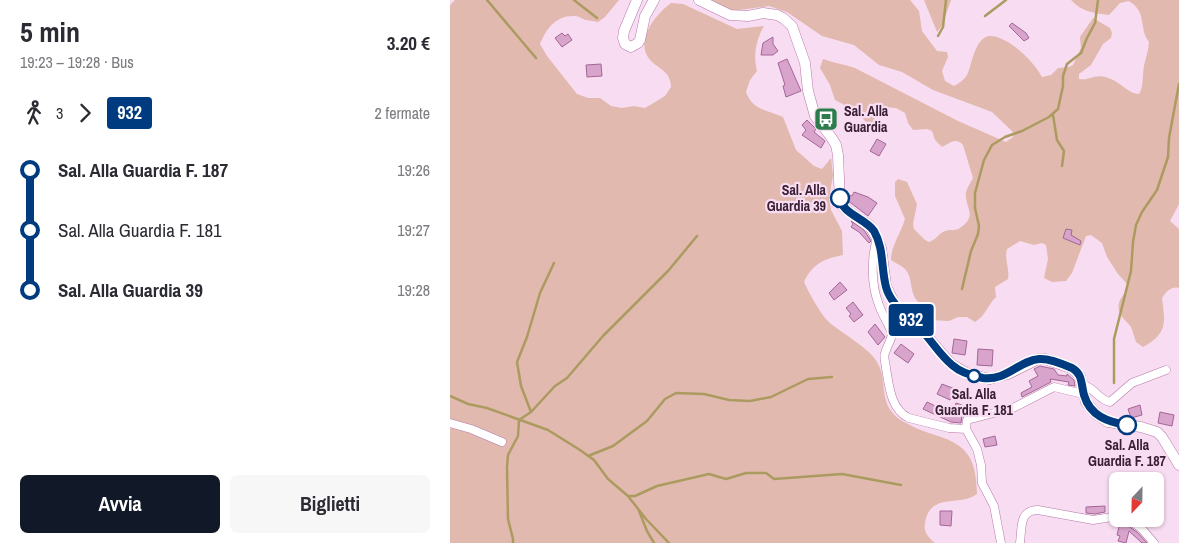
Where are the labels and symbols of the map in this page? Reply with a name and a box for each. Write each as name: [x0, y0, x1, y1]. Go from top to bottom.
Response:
place label: Sal. Alla Guardia: [844, 102, 889, 136]
bus stop icon: Sal. Alla Guardia: [813, 106, 839, 132]
place label: Sal. Alla Guardia 39: [767, 181, 827, 215]
marker: Sal. Alla Guardia 39: [830, 188, 850, 208]
line badge: 932: [882, 304, 940, 336]
marker: Sal. Alla Guardia F. 181: [967, 369, 981, 383]
place label: Sal. Alla Guardia F. 181: [935, 385, 1014, 419]
marker: Sal. Alla Guardia F. 187: [1117, 415, 1137, 435]
place label: Sal. Alla Guardia F. 187: [1088, 436, 1167, 470]
north arrow: [1109, 472, 1164, 528]

